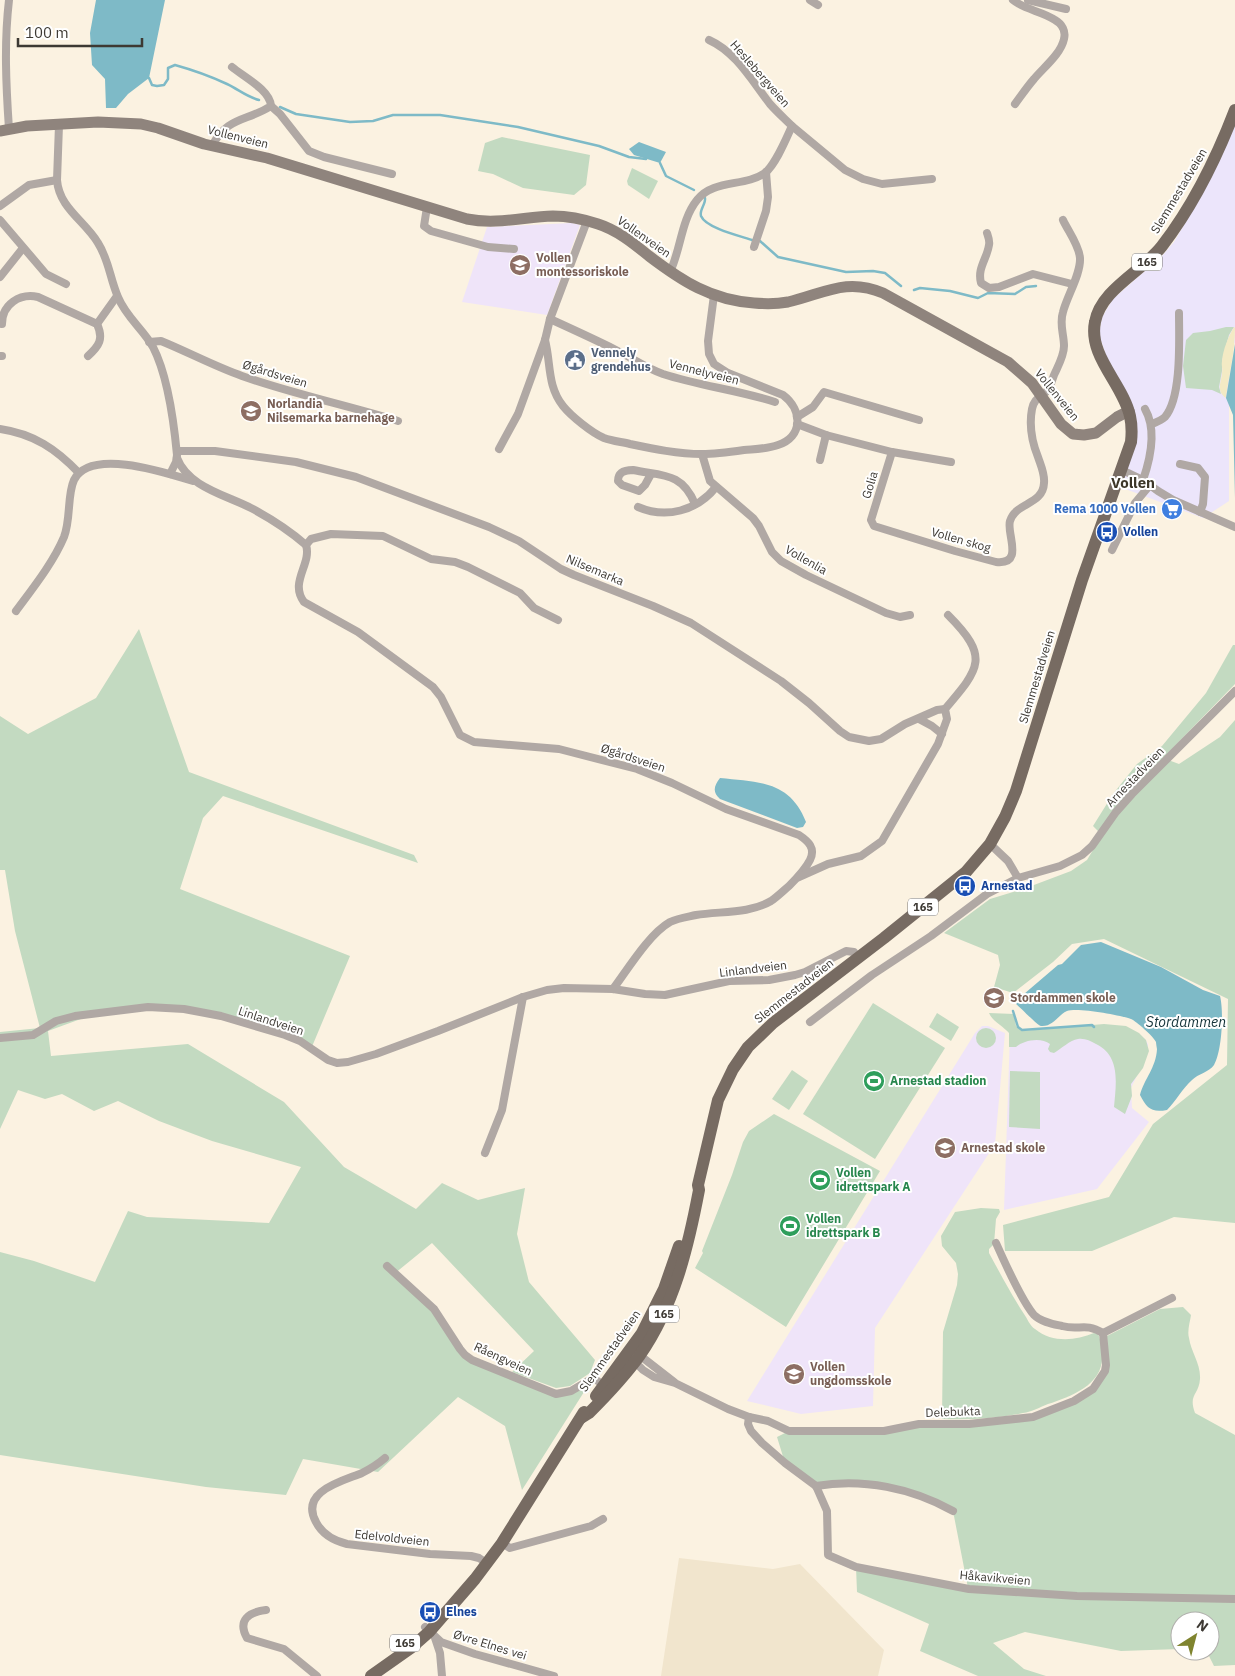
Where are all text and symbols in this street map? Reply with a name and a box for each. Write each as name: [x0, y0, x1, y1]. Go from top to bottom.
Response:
scale bar: [18, 15, 141, 47]
text: 100 m: [25, 23, 69, 42]
street label: Heslebergveien: [727, 37, 793, 110]
street label: Vollenveien: [206, 122, 270, 151]
street label: Slemmestadveien: [1147, 146, 1210, 236]
street label: Vollenveien: [614, 213, 674, 261]
place label: Vollen montessoriskole: [536, 250, 629, 279]
school or university icon: Vollen montessoriskole: [508, 253, 532, 277]
road number: 165: [1132, 253, 1162, 270]
place label: Vennely grendehus: [591, 345, 651, 374]
public building icon: Vennely grendehus: [563, 348, 587, 372]
street label: Vennelyveien: [668, 356, 741, 387]
street label: Øgårdsveien: [241, 357, 309, 390]
street label: Vollenveien: [1032, 366, 1083, 424]
place label: Norlandia Nilsemarka barnehage: [267, 396, 395, 425]
school or university icon: Norlandia Nilsemarka barnehage: [239, 399, 263, 423]
street label: Golia: [858, 469, 881, 500]
district label: Vollen: [1111, 473, 1155, 492]
supermarket icon: Rema 1000 Vollen: [1160, 497, 1184, 521]
place label: Rema 1000 Vollen: [1054, 501, 1156, 516]
bus stop icon: Vollen: [1095, 520, 1119, 544]
street label: Vollen skog: [930, 524, 993, 555]
place label: Vollen: [1123, 524, 1158, 539]
street label: Vollenlia: [782, 542, 831, 578]
street label: Nilsemarka: [564, 551, 627, 589]
street label: Slemmestadveien: [1015, 629, 1058, 725]
street label: Øgårdsveien: [599, 740, 667, 775]
street label: Arnestadveien: [1102, 744, 1167, 810]
bus stop icon: Arnestad: [953, 874, 977, 898]
place label: Arnestad: [981, 878, 1033, 893]
road number: 165: [908, 899, 938, 916]
street label: Slemmestadveien: [751, 955, 836, 1026]
street label: Linlandveien: [718, 957, 788, 980]
school or university icon: Stordammen skole: [982, 986, 1006, 1010]
place label: Stordammen skole: [1010, 990, 1116, 1005]
street label: Linlandveien: [236, 1003, 306, 1038]
water label: Stordammen: [1146, 1013, 1226, 1031]
sports icon: Arnestad stadion: [862, 1069, 886, 1093]
place label: Arnestad stadion: [890, 1073, 987, 1088]
school or university icon: Arnestad skole: [933, 1136, 957, 1160]
place label: Arnestad skole: [961, 1140, 1046, 1155]
place label: Vollen idrettspark A: [836, 1165, 910, 1194]
sports icon: Vollen idrettspark A: [808, 1168, 832, 1192]
place label: Vollen idrettspark B: [806, 1211, 880, 1240]
sports icon: Vollen idrettspark B: [778, 1214, 802, 1238]
road number: 165: [649, 1306, 679, 1322]
street label: Slemmestadveien: [576, 1307, 643, 1395]
street label: Råengveien: [472, 1339, 535, 1379]
place label: Vollen ungdomsskole: [810, 1359, 892, 1388]
school or university icon: Vollen ungdomsskole: [782, 1362, 806, 1386]
street label: Delebukta: [925, 1403, 981, 1420]
street label: Edelvoldveien: [354, 1526, 430, 1549]
street label: Håkavikveien: [959, 1567, 1031, 1588]
bus stop icon: Elnes: [418, 1600, 442, 1624]
place label: Elnes: [446, 1604, 477, 1619]
north arrow: [1170, 1611, 1220, 1661]
text: N: [1193, 1615, 1212, 1636]
street label: Øvre Elnes vei: [452, 1626, 529, 1663]
road number: 165: [390, 1635, 420, 1652]

